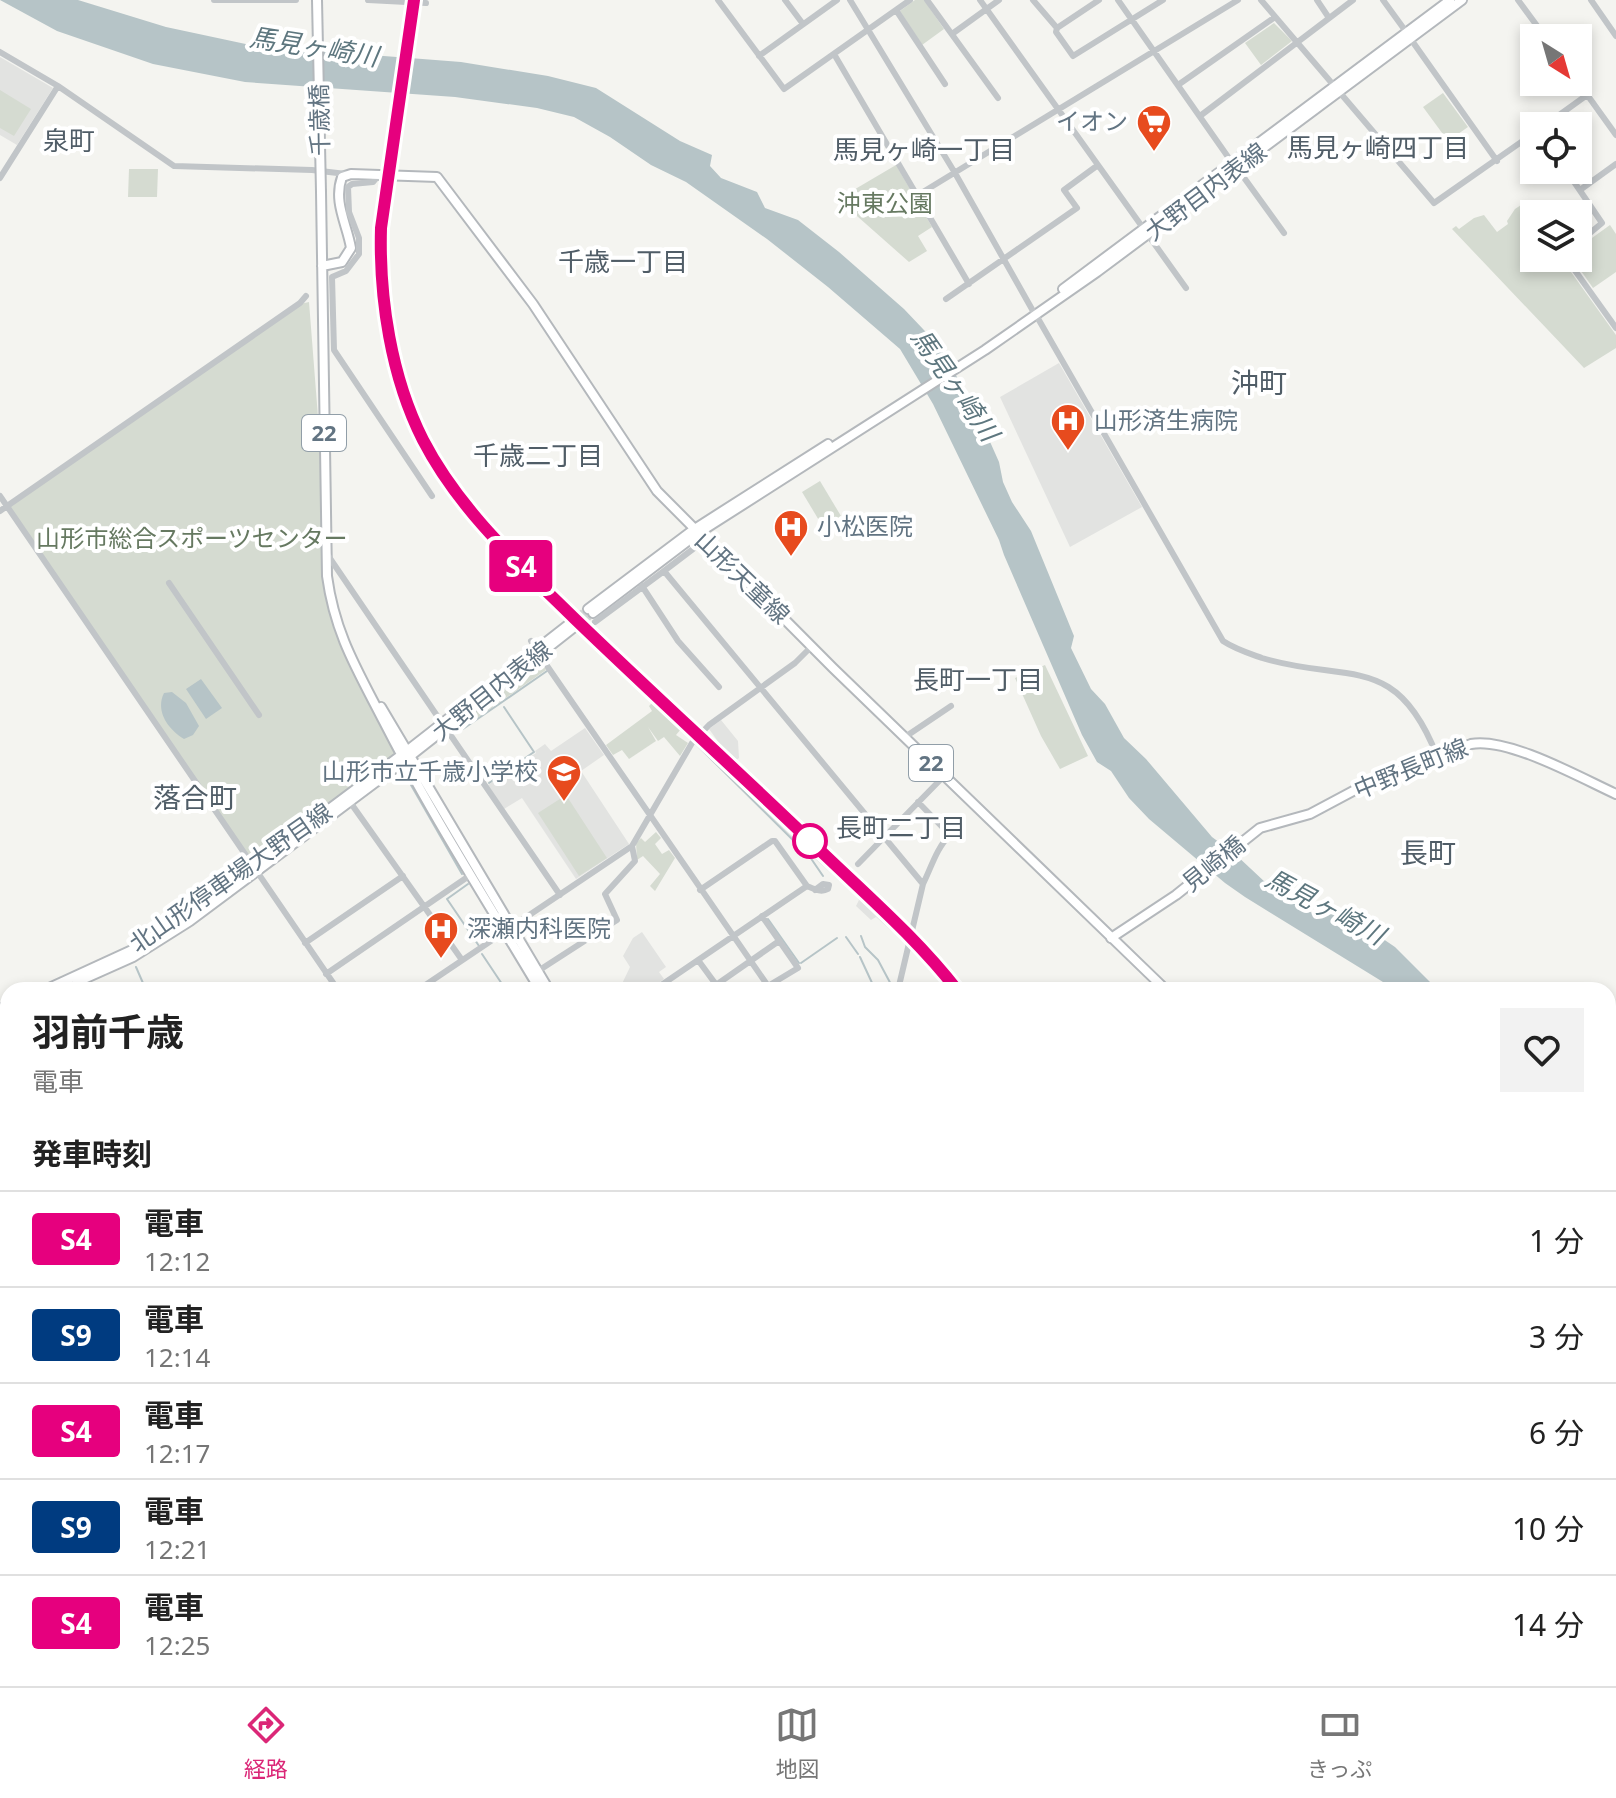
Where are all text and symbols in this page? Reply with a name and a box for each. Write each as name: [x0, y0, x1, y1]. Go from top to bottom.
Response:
water label: 馬見ヶ崎川: [247, 18, 384, 74]
north arrow: [1520, 24, 1592, 96]
map controls: [1520, 24, 1592, 272]
street label: 千歳橋: [301, 84, 336, 156]
supermarket icon: イオン: [1135, 103, 1173, 153]
place label: イオン: [1056, 104, 1128, 137]
button: locate: [1520, 112, 1592, 184]
district label: 泉町: [43, 122, 95, 158]
district label: 馬見ヶ崎四丁目: [1287, 129, 1469, 165]
district label: 馬見ヶ崎一丁目: [833, 131, 1015, 167]
street label: 大野目内表線: [1138, 134, 1273, 247]
park label: 沖東公園: [837, 186, 933, 219]
button: layers: [1520, 200, 1592, 272]
district label: 千歳一丁目: [558, 243, 688, 279]
water label: 馬見ヶ崎川: [904, 321, 1010, 450]
district label: 沖町: [1231, 363, 1287, 401]
hospital icon: 山形済生病院: [1049, 402, 1087, 452]
place label: 山形済生病院: [1094, 403, 1238, 436]
road number: 22: [302, 415, 346, 451]
district label: 千歳二丁目: [473, 437, 603, 473]
hospital icon: 小松医院: [772, 508, 810, 558]
place label: 小松医院: [817, 509, 913, 542]
park label: 山形市総合スポーツセンター: [36, 521, 348, 554]
street label: 山形天童線: [688, 523, 798, 630]
line badge: S4: [485, 540, 557, 592]
text: S4: [505, 547, 537, 585]
street label: 大野目内表線: [424, 632, 558, 747]
district label: 長町一丁目: [913, 661, 1043, 697]
street label: 中野長町線: [1349, 730, 1472, 805]
road number: 22: [909, 745, 953, 781]
school or university icon: 山形市立千歳小学校: [545, 753, 583, 803]
place label: 山形市立千歳小学校: [322, 754, 538, 787]
district label: 落合町: [153, 778, 237, 816]
street label: 北山形停車場大野目線: [122, 794, 338, 959]
district label: 長町二丁目: [836, 809, 966, 845]
unlabelled marker: [793, 824, 827, 858]
street label: 見崎橋: [1175, 827, 1251, 898]
district label: 長町: [1400, 833, 1456, 871]
water label: 馬見ヶ崎川: [1260, 860, 1394, 954]
hospital icon: 深瀬内科医院: [422, 910, 460, 960]
place label: 深瀬内科医院: [467, 911, 611, 944]
text: 羽前千歳: [32, 1005, 184, 1057]
button: heart: [1500, 1008, 1584, 1092]
text: 電車: [32, 1063, 84, 1099]
text: 発車時刻: [32, 1133, 152, 1174]
text: 電車: [144, 1202, 204, 1243]
text: S4: [60, 1220, 92, 1258]
text: 1 分: [1529, 1220, 1584, 1261]
text: 12:12: [144, 1243, 210, 1279]
text: 電車: [144, 1298, 204, 1339]
text: S9: [60, 1316, 92, 1354]
text: 3 分: [1529, 1316, 1584, 1357]
text: 12:14: [144, 1339, 210, 1375]
text: 電車: [144, 1394, 204, 1435]
text: S4: [60, 1412, 92, 1450]
text: 6 分: [1529, 1412, 1584, 1453]
text: 12:17: [144, 1435, 210, 1471]
text: 電車: [144, 1490, 204, 1531]
text: S9: [60, 1508, 92, 1546]
text: 10 分: [1512, 1508, 1584, 1549]
text: 12:21: [144, 1531, 210, 1567]
text: 電車: [144, 1586, 204, 1627]
text: S4: [60, 1604, 92, 1642]
text: 14 分: [1512, 1604, 1584, 1645]
text: 12:25: [144, 1627, 210, 1663]
tab: 経路: [244, 1703, 288, 1783]
tab: 地図: [775, 1703, 819, 1783]
tab: きっぷ: [1307, 1703, 1372, 1783]

